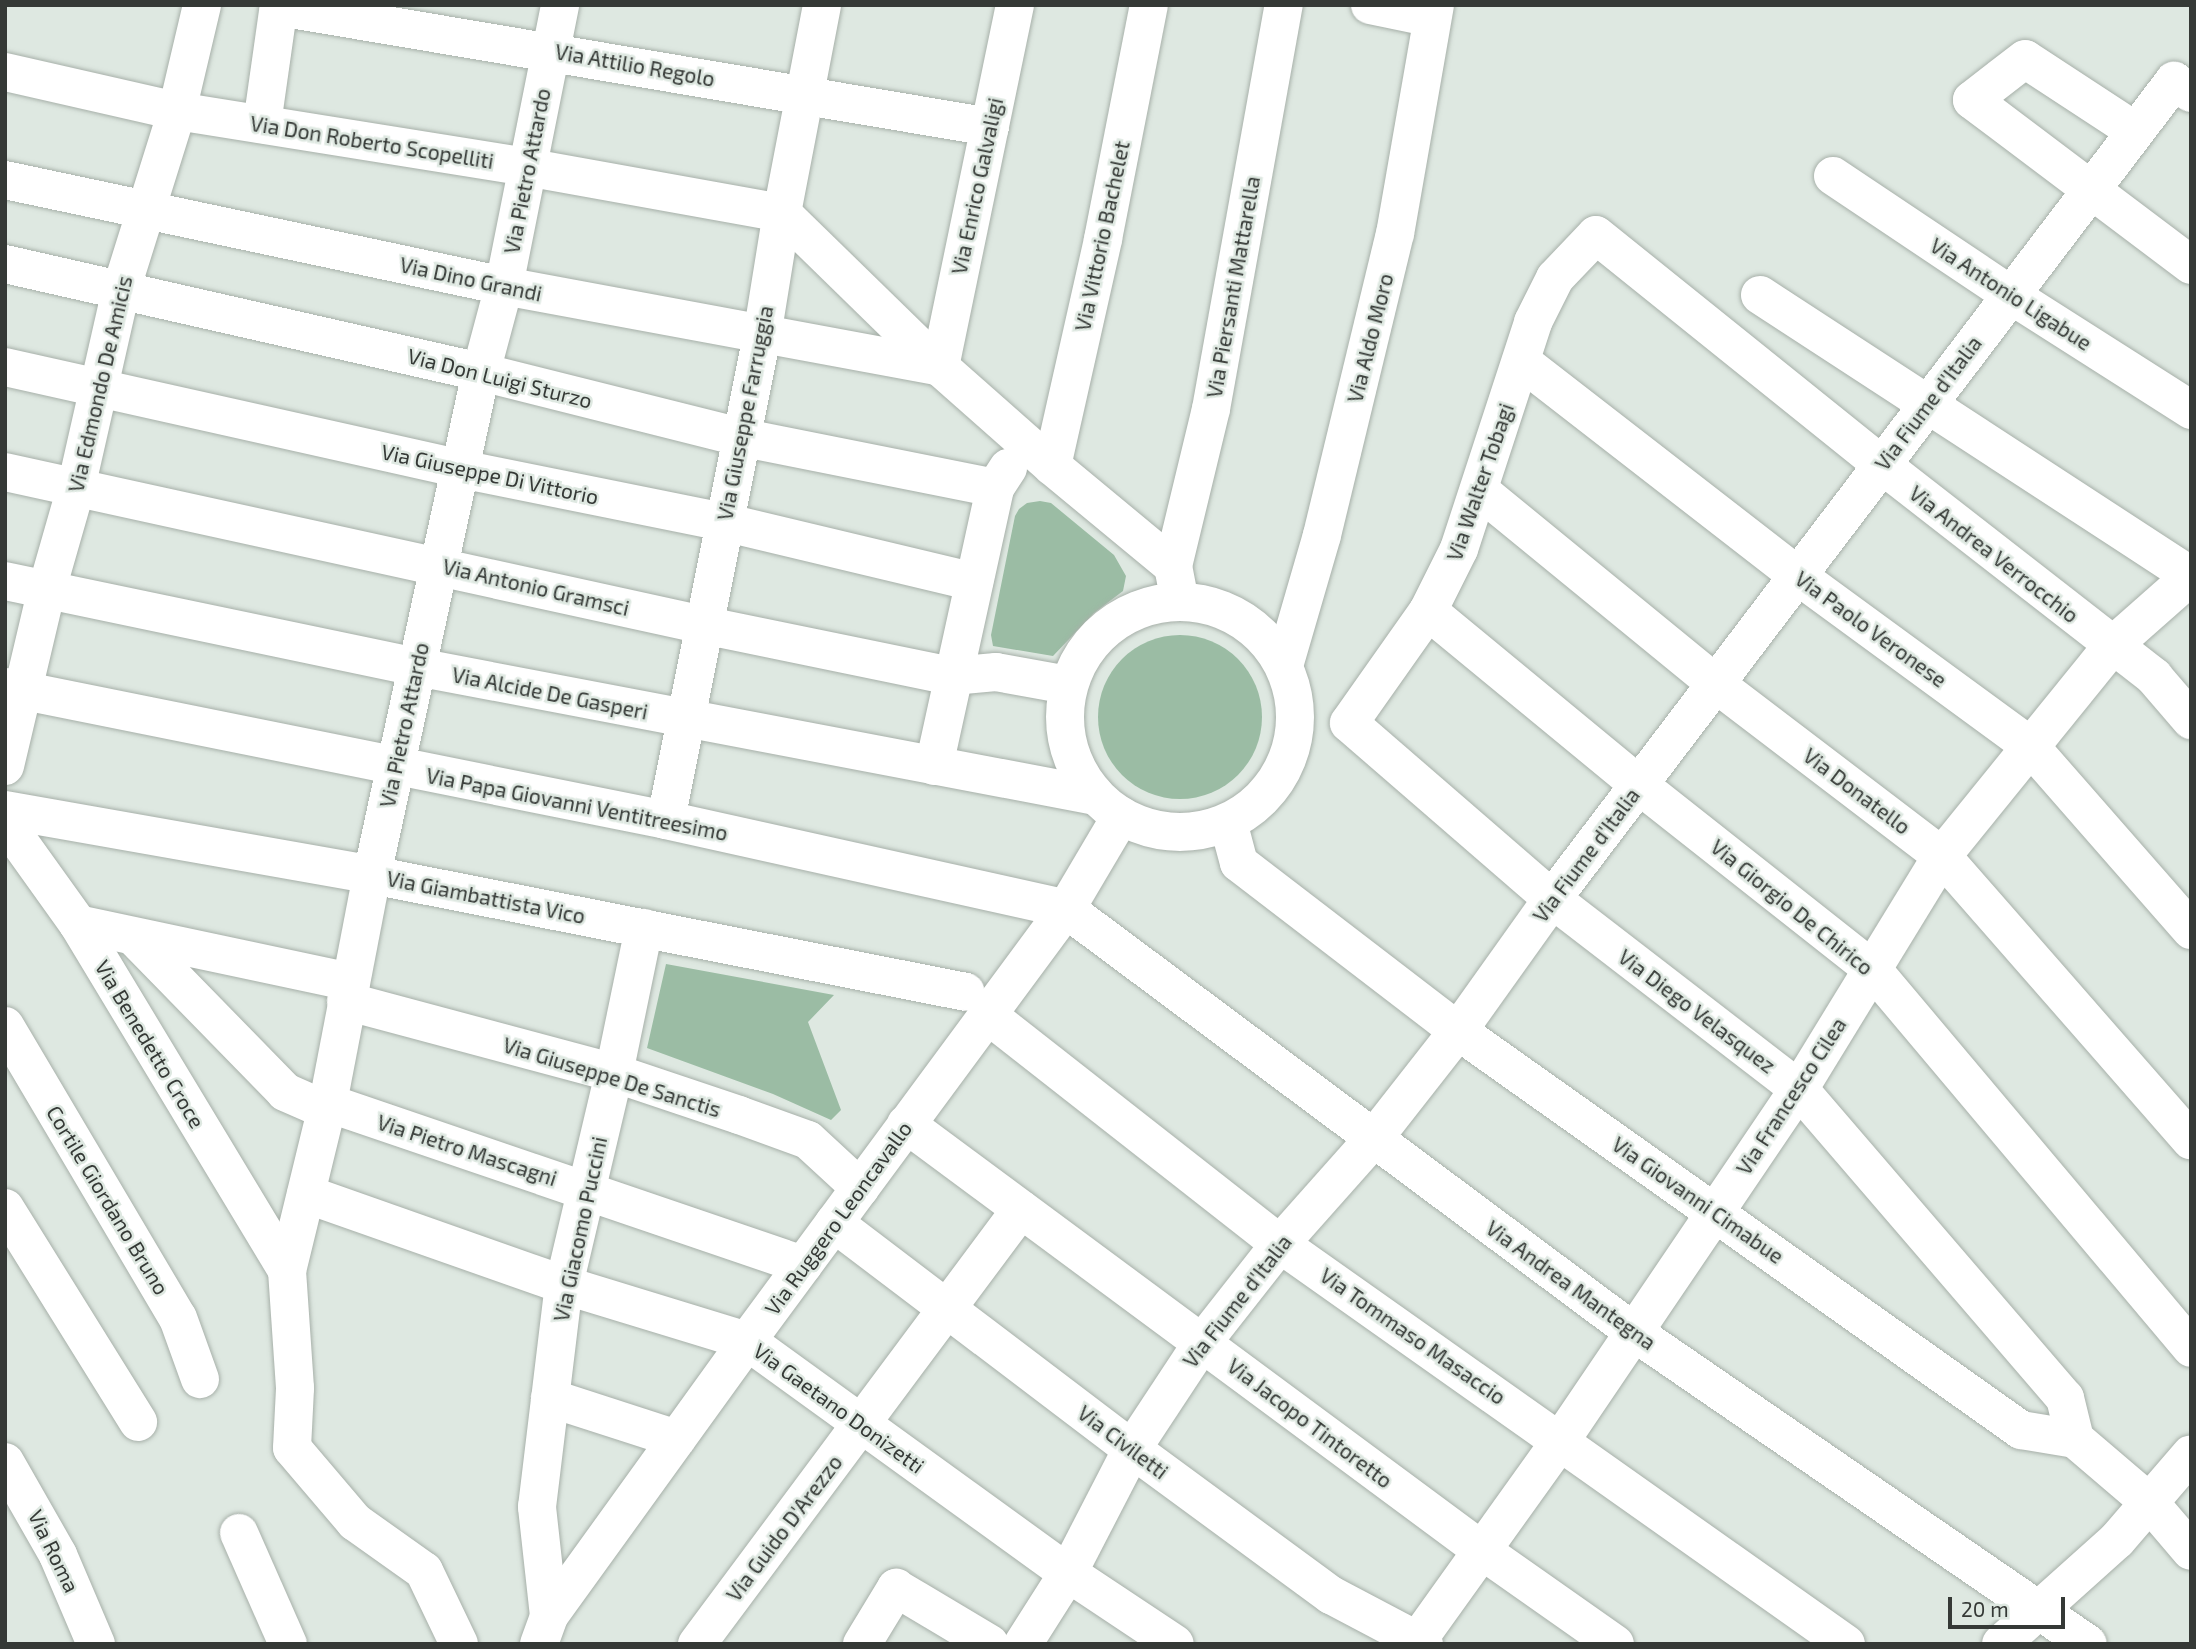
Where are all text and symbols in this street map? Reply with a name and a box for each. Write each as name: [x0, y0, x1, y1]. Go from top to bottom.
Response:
street label: Via Attilio Regolo: [553, 39, 717, 91]
street label: Via Pietro Attardo: [499, 86, 555, 256]
street label: Via Enrico Galvaligi: [946, 95, 1008, 277]
street label: Via Don Roberto Scopelliti: [248, 110, 496, 174]
street label: Via Vittorio Bachelet: [1069, 138, 1135, 334]
street label: Via Piersanti Mattarella: [1201, 174, 1265, 400]
street label: Via Antonio Ligabue: [1925, 232, 2097, 356]
street label: Via Dino Grandi: [398, 252, 544, 306]
street label: Via Aldo Moro: [1342, 271, 1398, 405]
street label: Via Edmondo De Amicis: [63, 273, 137, 495]
street label: Via Giuseppe Farruggia: [712, 304, 778, 522]
street label: Via Fiume d'Italia: [1869, 331, 1987, 475]
street label: Via Don Luigi Sturzo: [405, 343, 595, 413]
street label: Via Walter Tobagi: [1441, 399, 1519, 565]
street label: Via Giuseppe Di Vittorio: [379, 439, 601, 509]
street label: Via Andrea Verrocchio: [1904, 480, 2084, 628]
street label: Via Antonio Gramsci: [440, 553, 632, 621]
street label: Via Paolo Veronese: [1790, 565, 1952, 693]
street label: Via Pietro Attardo: [374, 640, 434, 810]
street label: Via Alcide De Gasperi: [450, 662, 650, 724]
street label: Via Donatello: [1799, 743, 1915, 839]
street label: Via Papa Giovanni Ventitreesimo: [424, 762, 730, 846]
street label: Via Fiume d'Italia: [1527, 783, 1645, 927]
street label: Via Giorgio De Chirico: [1706, 834, 1878, 980]
street label: Via Giambattista Vico: [384, 865, 588, 929]
street label: Via Diego Velasquez: [1613, 944, 1781, 1078]
street label: Via Benedetto Croce: [90, 956, 210, 1132]
street label: Via Francesco Cilea: [1731, 1013, 1851, 1179]
street label: Via Giuseppe De Sanctis: [500, 1032, 724, 1122]
street label: Cortile Giordano Bruno: [42, 1101, 174, 1299]
street label: Via Pietro Mascagni: [374, 1109, 560, 1191]
street label: Via Ruggero Leoncavallo: [759, 1116, 917, 1320]
street label: Via Giovanni Cimabue: [1607, 1131, 1789, 1269]
street label: Via Giacomo Puccini: [548, 1134, 612, 1324]
street label: Via Andrea Mantegna: [1481, 1215, 1661, 1355]
street label: Via Fiume d'Italia: [1177, 1230, 1297, 1372]
street label: Via Tommaso Masaccio: [1315, 1262, 1511, 1410]
street label: Via Gaetano Donizetti: [749, 1338, 929, 1478]
street label: Via Jacopo Tintoretto: [1222, 1353, 1398, 1493]
street label: Via Civiletti: [1073, 1400, 1173, 1484]
street label: Via Guido D'Arezzo: [721, 1450, 847, 1606]
street label: Via Roma: [23, 1506, 85, 1596]
scale bar: [1951, 1582, 2068, 1626]
text: 20 m: [1961, 1596, 2009, 1621]

